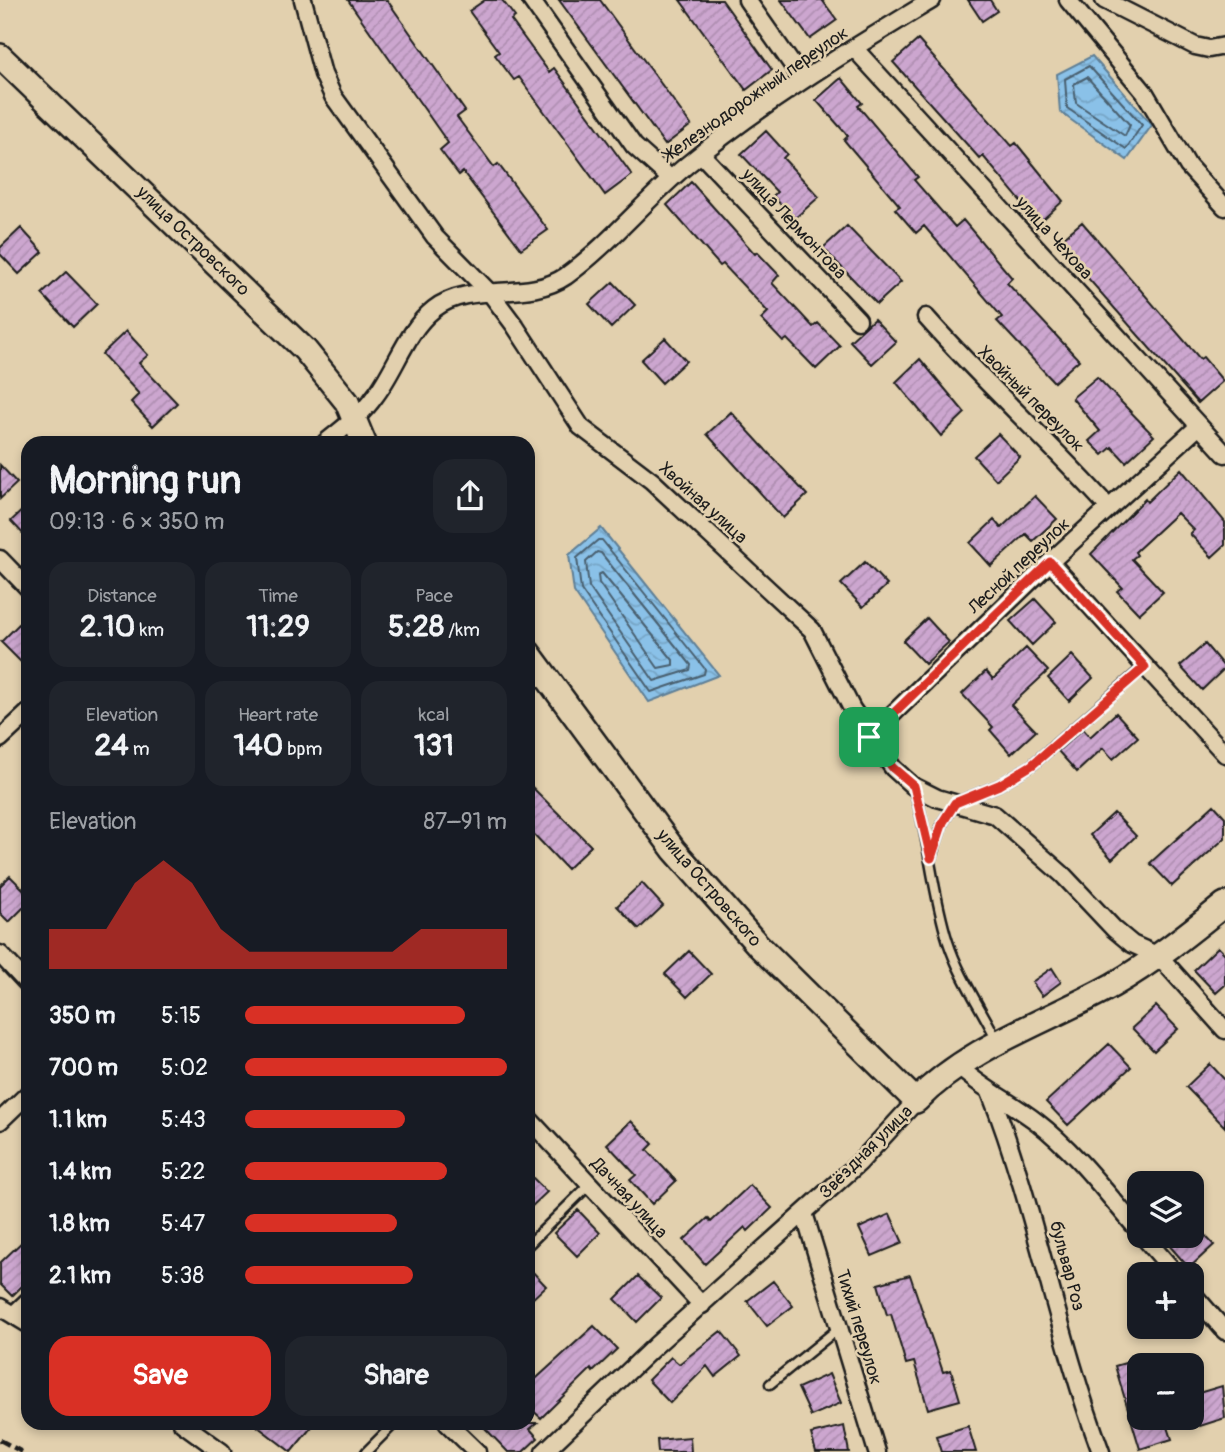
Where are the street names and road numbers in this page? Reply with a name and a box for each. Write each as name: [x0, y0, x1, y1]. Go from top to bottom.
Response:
street label: Железнодорожный переулок: [657, 21, 853, 168]
street label: улица Лермонтова: [736, 163, 851, 284]
street label: улица Островского: [131, 180, 255, 301]
street label: улица Чехова: [1010, 191, 1097, 284]
street label: Хвойный переулок: [973, 341, 1089, 457]
street label: Хвойная улица: [654, 457, 752, 549]
street label: Лесной переулок: [962, 513, 1075, 620]
street label: улица Островского: [651, 824, 767, 952]
street label: Звёздная улица: [814, 1100, 918, 1204]
street label: Дачная улица: [585, 1152, 672, 1243]
street label: бульвар Роз: [1044, 1218, 1090, 1314]
street label: Тихий переулок: [831, 1267, 887, 1387]

